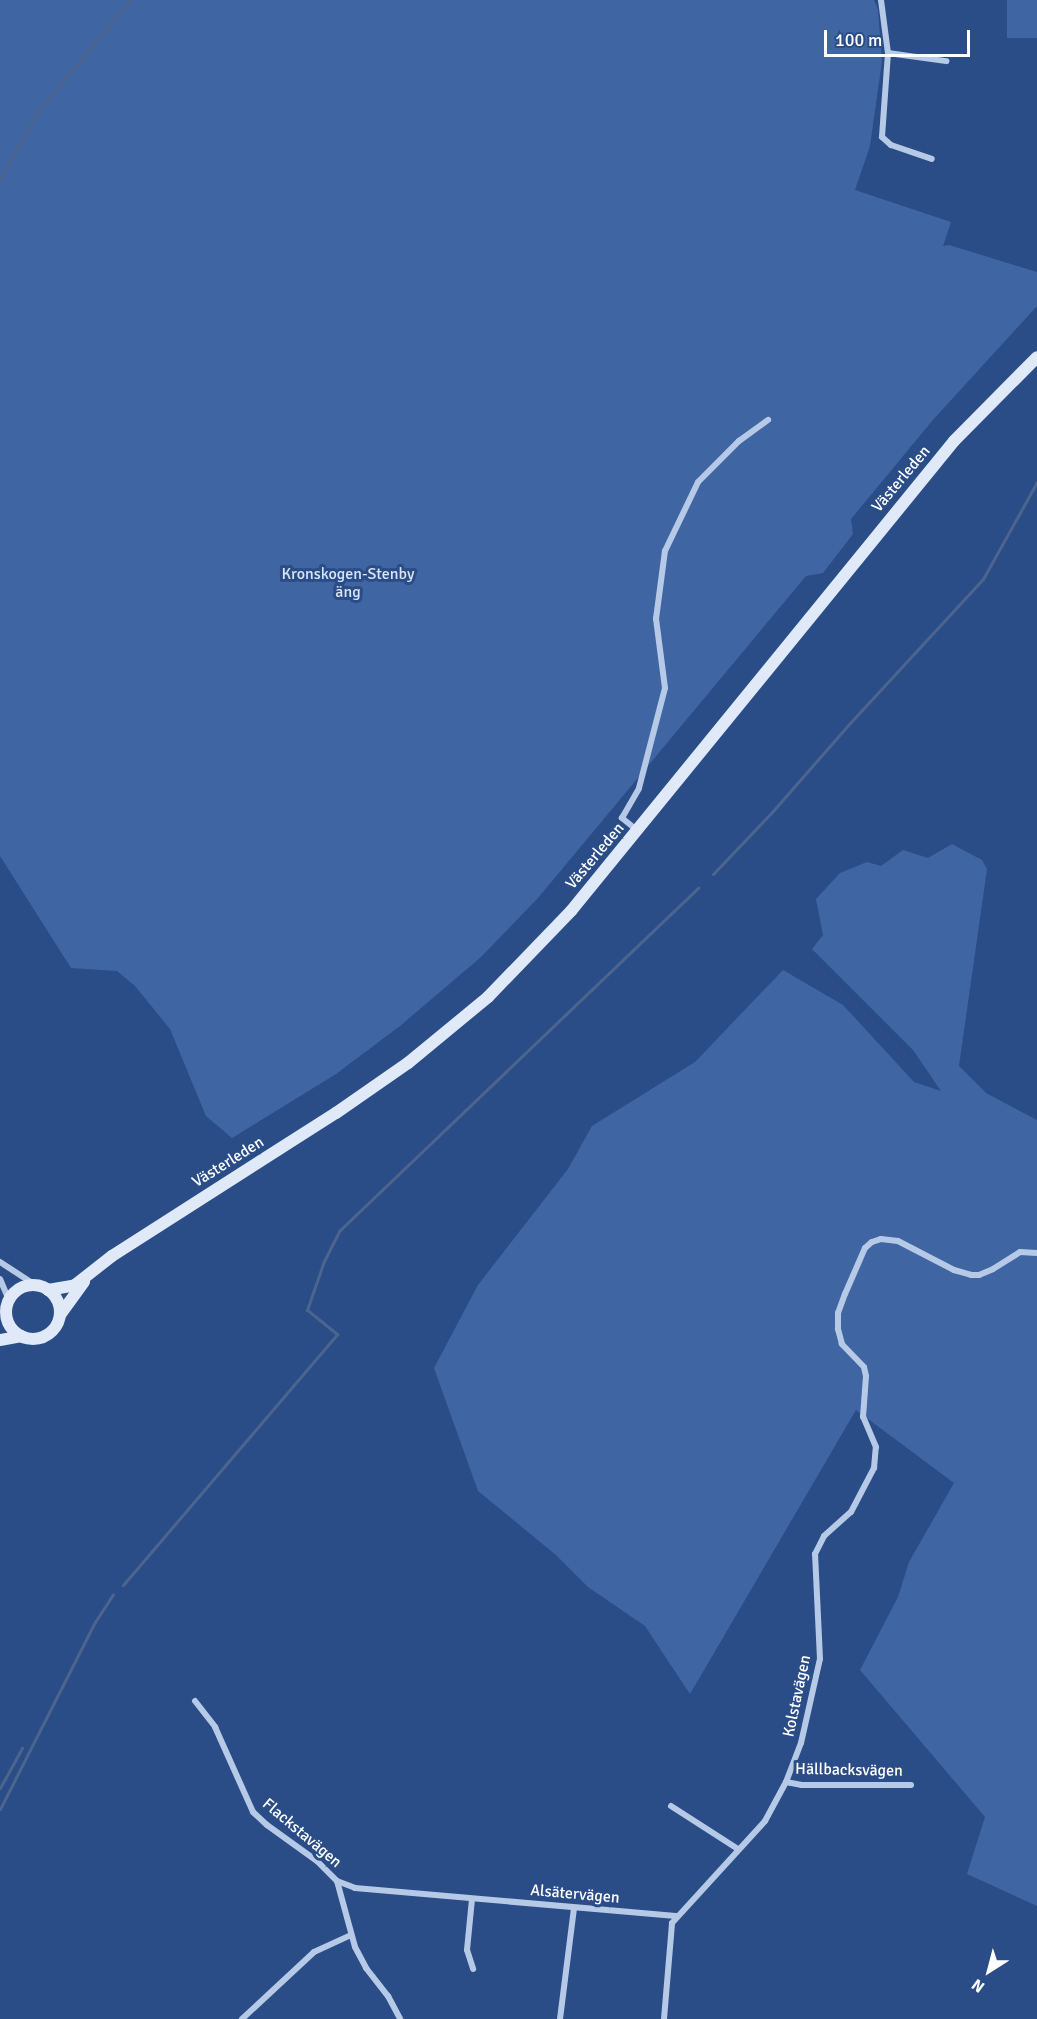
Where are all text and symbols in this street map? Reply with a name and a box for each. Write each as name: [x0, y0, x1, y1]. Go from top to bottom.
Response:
scale bar: [827, 18, 972, 56]
text: 100 m: [835, 29, 882, 51]
street label: Västerleden: [868, 442, 934, 516]
park label: Kronskogen-Stenby äng: [282, 564, 414, 602]
street label: Västerleden: [562, 819, 628, 893]
street label: Västerleden: [189, 1132, 267, 1192]
street label: Kolstavägen: [779, 1653, 815, 1739]
street label: Hällbacksvägen: [795, 1759, 903, 1781]
street label: Flackstavägen: [258, 1794, 346, 1872]
street label: Alsätervägen: [530, 1881, 620, 1907]
north arrow: [959, 1941, 1019, 2001]
text: N: [968, 1974, 989, 1997]

